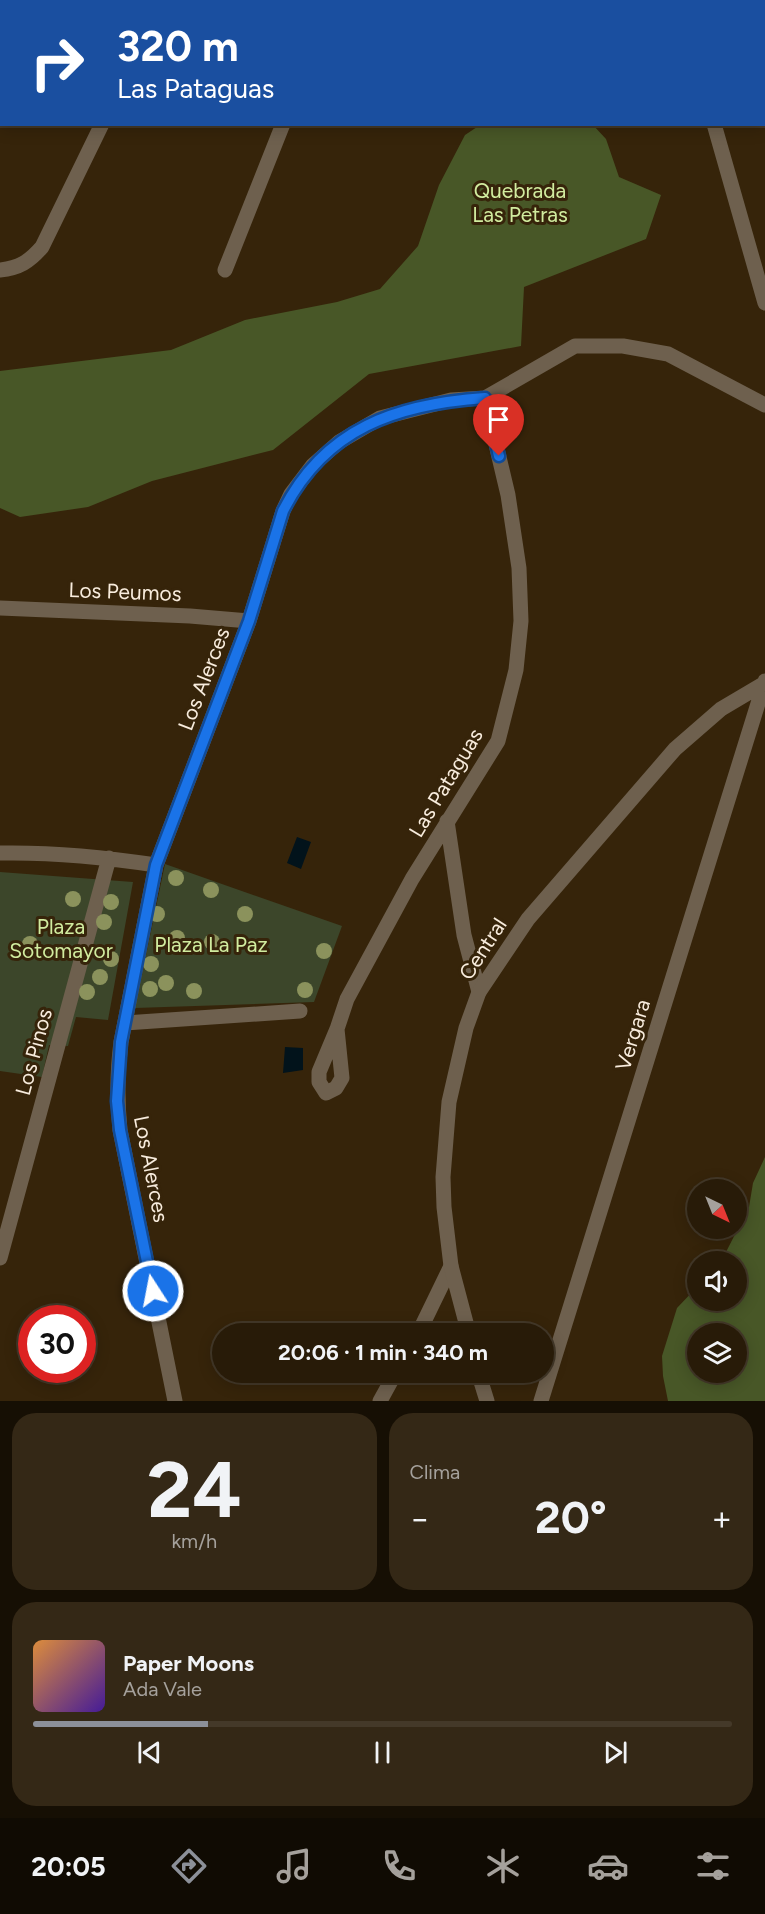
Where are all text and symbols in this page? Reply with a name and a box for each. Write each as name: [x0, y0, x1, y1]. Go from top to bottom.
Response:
text: 320 m: [117, 21, 239, 72]
icon: right: [18, 24, 96, 102]
text: Las Pataguas: [117, 72, 274, 105]
park label: Quebrada Las Petras: [472, 178, 568, 227]
pin: [473, 394, 524, 456]
icon: arrive: [482, 403, 515, 436]
street label: Los Peumos: [68, 577, 182, 606]
street label: Los Alerces: [172, 624, 235, 734]
street label: Las Pataguas: [403, 724, 488, 842]
street label: Central: [453, 913, 512, 984]
park label: Plaza Sotomayor: [9, 914, 113, 963]
park label: Plaza La Paz: [154, 932, 268, 957]
street label: Vergara: [610, 996, 655, 1073]
street label: Los Pinos: [10, 1006, 57, 1098]
street label: Los Alerces: [129, 1113, 174, 1224]
north arrow: [687, 1179, 747, 1239]
map controls: [687, 1179, 747, 1383]
button: sound: [687, 1251, 747, 1311]
position arrow: [121, 1259, 185, 1323]
speed limit sign: 30: [18, 1305, 96, 1383]
button: layers: [687, 1323, 747, 1383]
text: 20:06 · 1 min · 340 m: [278, 1339, 488, 1366]
text: 24: [147, 1443, 242, 1537]
text: Clima: [410, 1460, 460, 1484]
text: 20°: [535, 1490, 607, 1544]
text: −: [410, 1499, 430, 1538]
text: +: [711, 1499, 732, 1538]
text: km/h: [171, 1529, 217, 1553]
text: Paper Moons: [123, 1650, 254, 1677]
text: Ada Vale: [123, 1677, 202, 1701]
icon: previous: [133, 1736, 166, 1769]
icon: pause: [366, 1736, 399, 1769]
icon: next: [599, 1736, 632, 1769]
icon: directions: [168, 1845, 210, 1887]
icon: music: [273, 1845, 315, 1887]
icon: phone: [378, 1845, 420, 1887]
icon: climate: [482, 1845, 524, 1887]
icon: car: [587, 1845, 629, 1887]
icon: filters: [692, 1845, 734, 1887]
text: 20:05: [31, 1850, 106, 1883]

